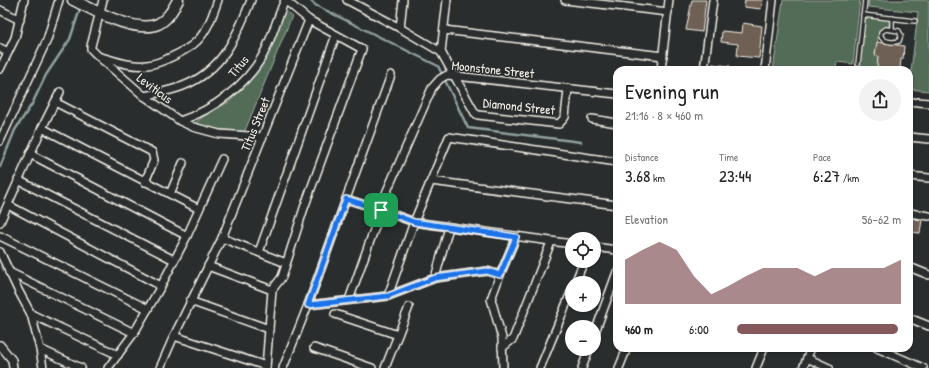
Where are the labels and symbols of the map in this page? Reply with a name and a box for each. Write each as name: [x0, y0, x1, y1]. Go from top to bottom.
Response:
street label: Titus: [223, 51, 253, 81]
street label: Moonstone Street: [451, 56, 536, 82]
street label: Leviticus: [133, 69, 177, 107]
street label: Diamond Street: [482, 93, 556, 119]
street label: Titus Street: [236, 94, 274, 154]
pin: [364, 193, 398, 227]

